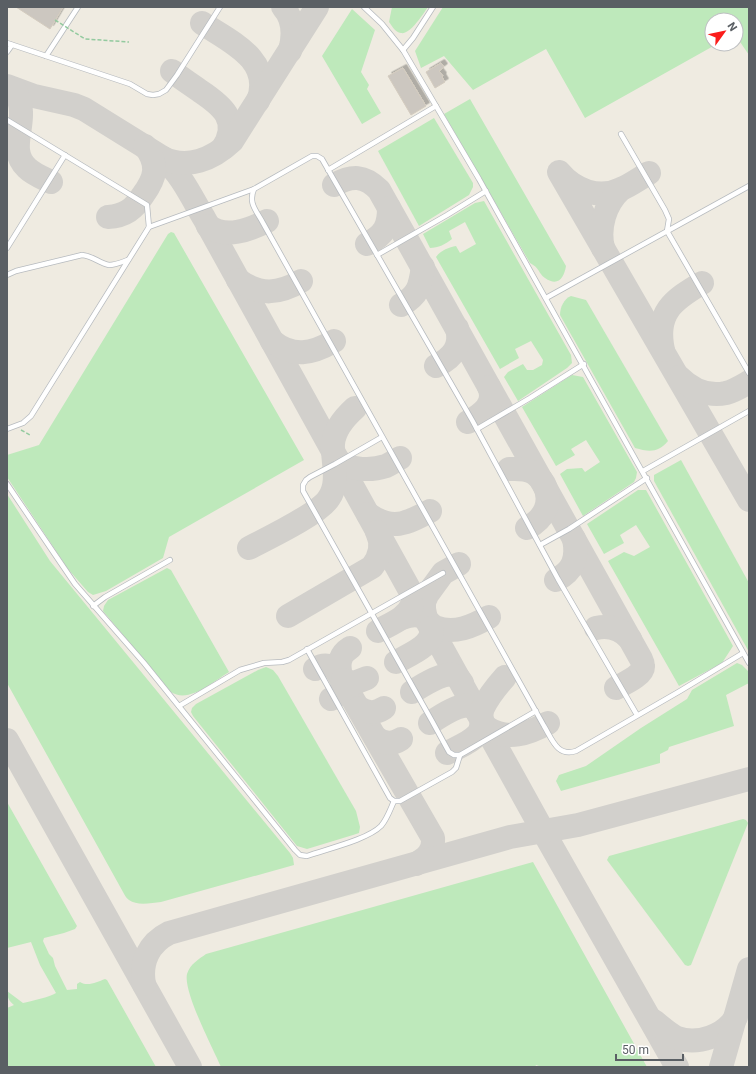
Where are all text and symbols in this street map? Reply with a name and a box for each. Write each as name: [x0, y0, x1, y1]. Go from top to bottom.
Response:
north arrow: [704, 12, 744, 52]
text: N: [724, 20, 740, 34]
scale bar: [616, 1036, 683, 1062]
text: 50 m: [622, 1043, 649, 1057]

